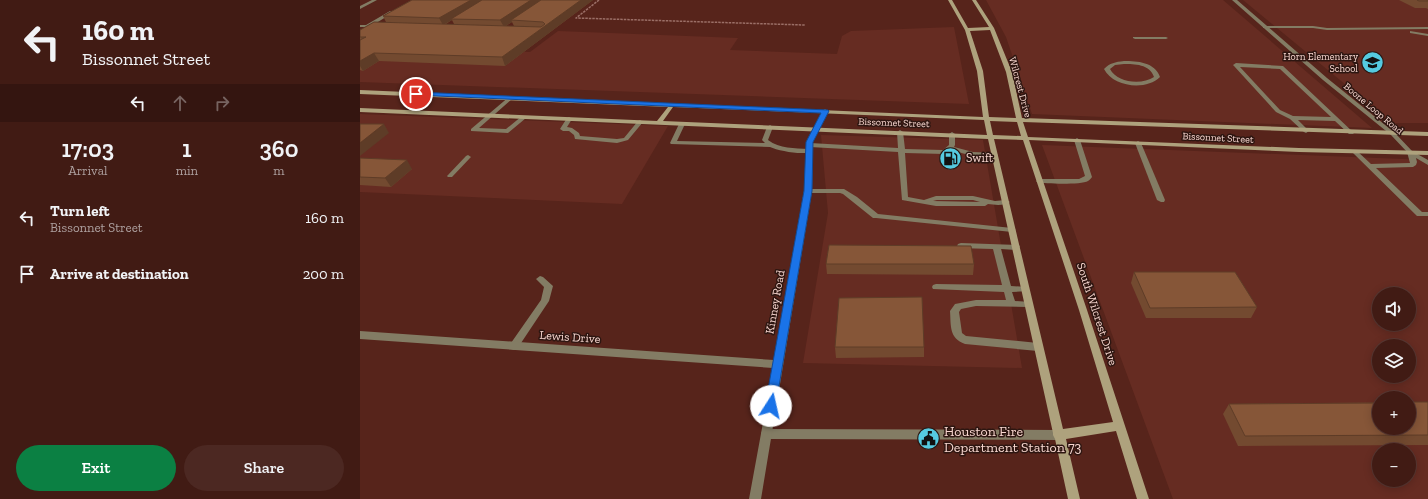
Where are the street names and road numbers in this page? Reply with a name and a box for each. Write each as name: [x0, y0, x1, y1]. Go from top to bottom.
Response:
street label: Wilcrest Drive: [1006, 56, 1034, 119]
street label: Boone Loop Road: [1341, 80, 1406, 137]
street label: Bissonnet Street: [858, 116, 930, 130]
street label: Bissonnet Street: [1182, 130, 1254, 146]
street label: South Wilcrest Drive: [1074, 261, 1120, 367]
street label: Kinney Road: [762, 269, 788, 335]
street label: Lewis Drive: [539, 328, 601, 346]

